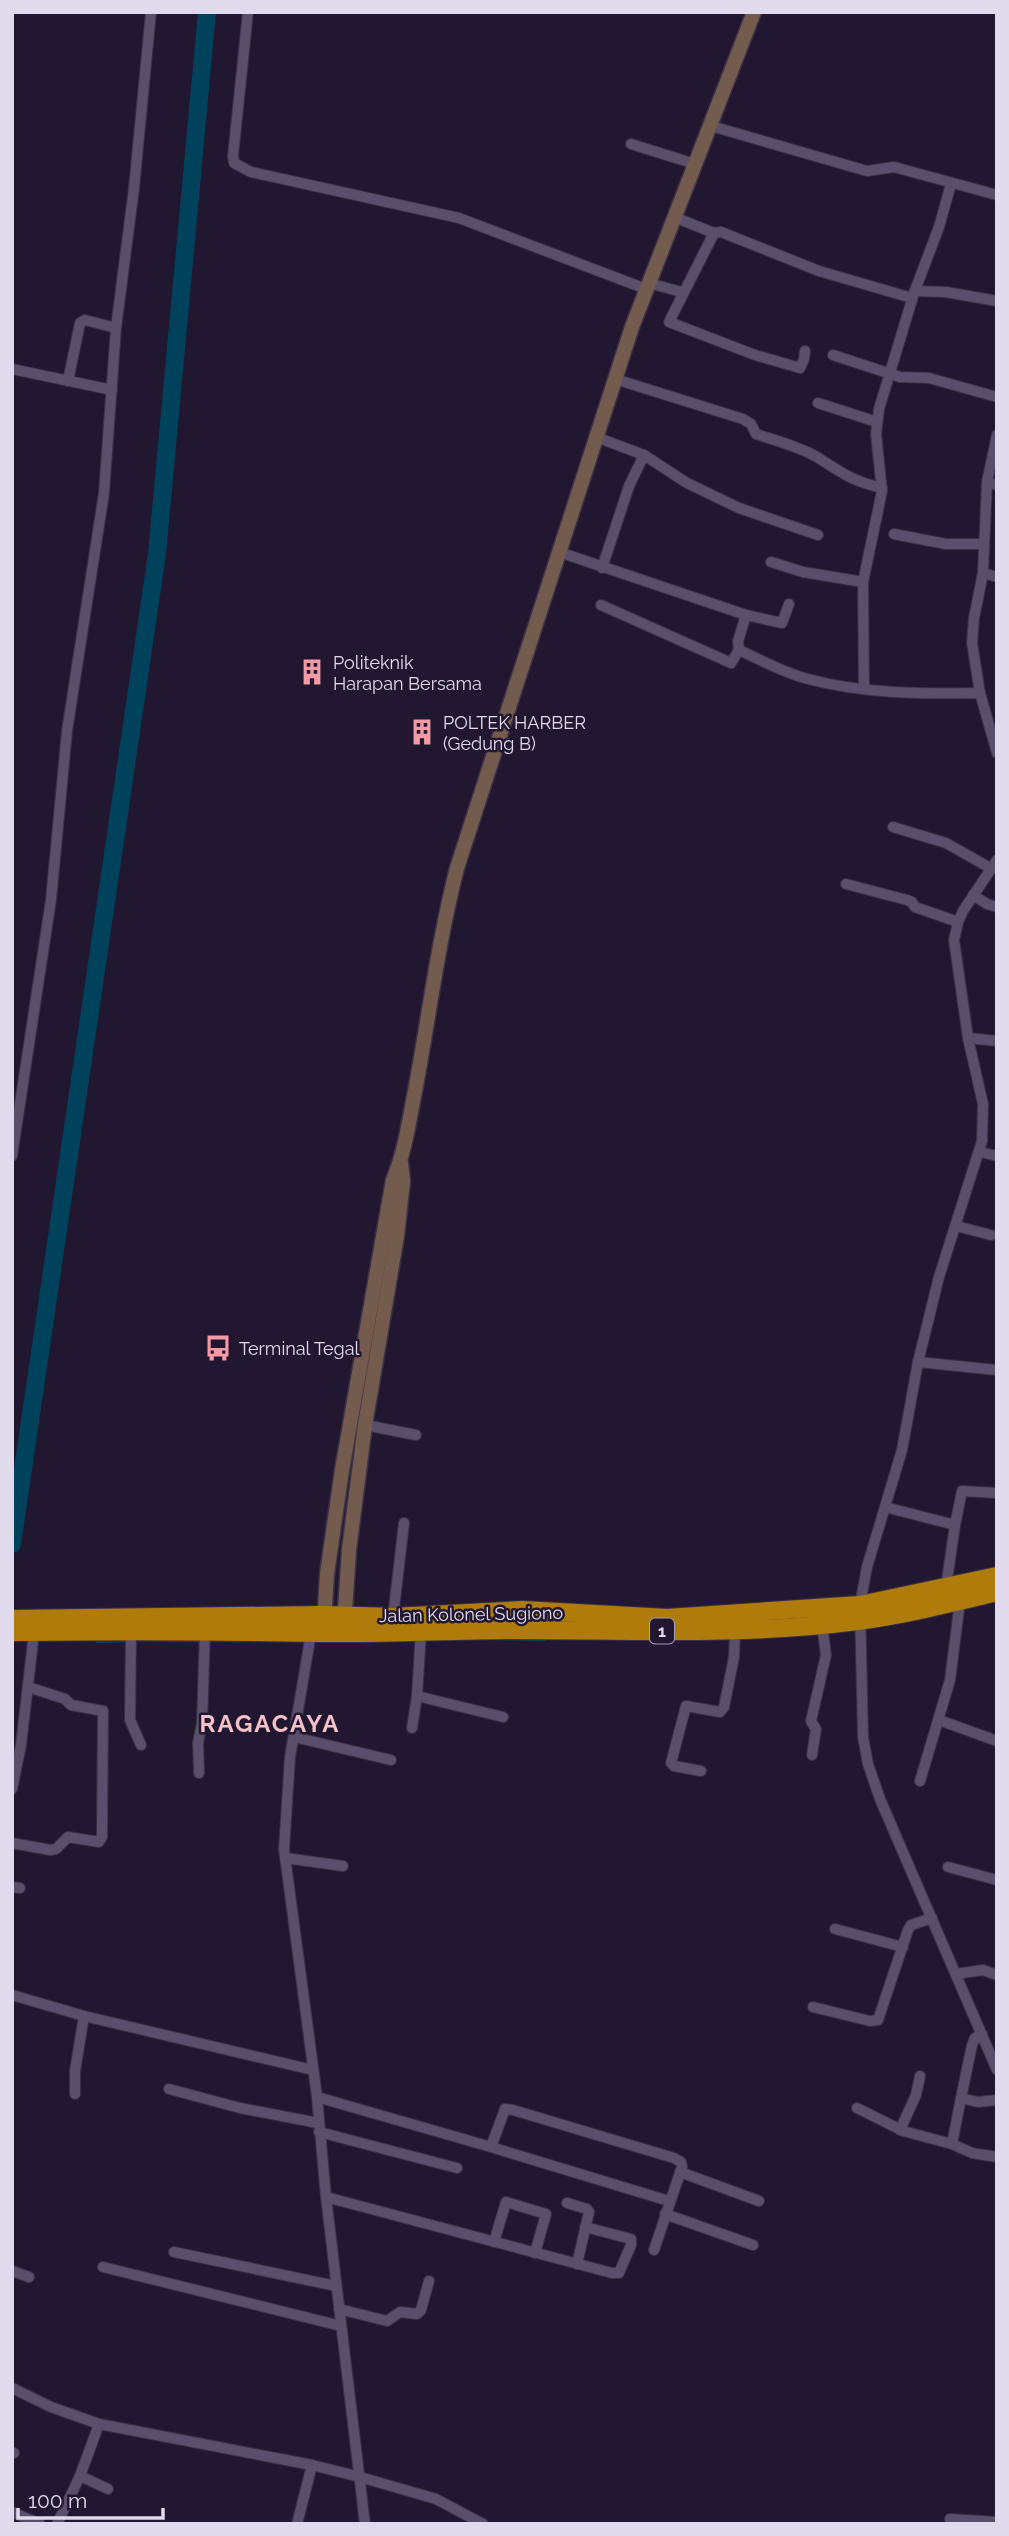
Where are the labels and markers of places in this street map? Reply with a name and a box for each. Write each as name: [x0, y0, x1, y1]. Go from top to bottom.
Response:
place label: Politeknik Harapan Bersama: [333, 652, 482, 694]
building icon: Politeknik Harapan Bersama: [297, 657, 327, 687]
place label: POLTEK HARBER (Gedung B): [443, 712, 586, 754]
building icon: POLTEK HARBER (Gedung B): [407, 717, 437, 747]
bus stop icon: Terminal Tegal: [203, 1333, 233, 1363]
place label: Terminal Tegal: [239, 1338, 359, 1359]

